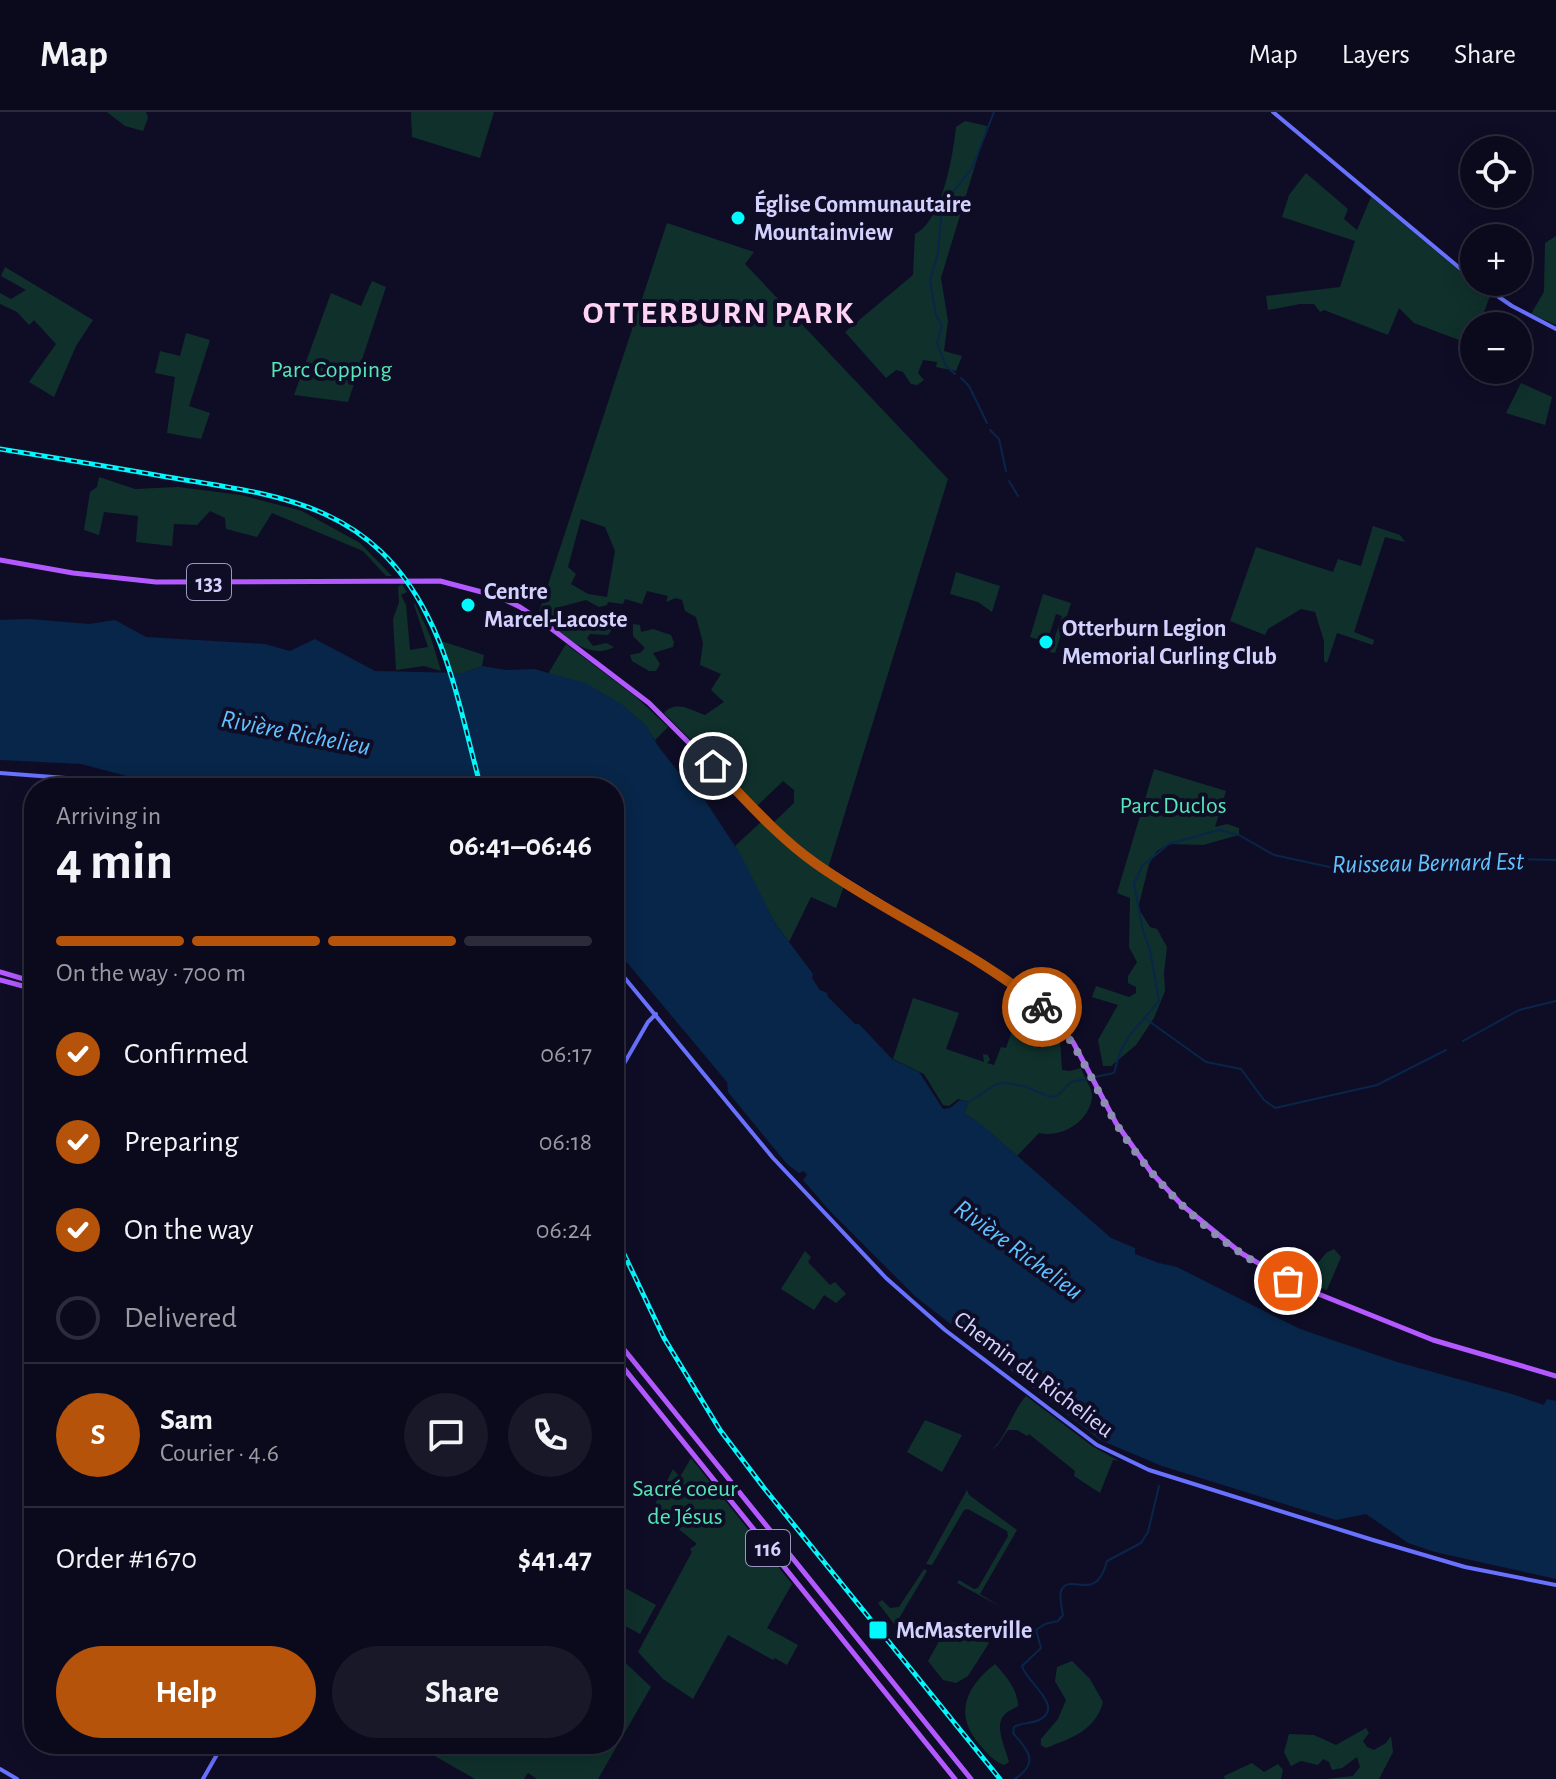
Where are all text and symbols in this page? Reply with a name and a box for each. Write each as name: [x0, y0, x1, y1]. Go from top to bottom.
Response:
text: Map: [40, 36, 108, 74]
text: Map: [1249, 41, 1298, 69]
text: Layers: [1342, 41, 1410, 69]
text: Share: [1454, 41, 1516, 69]
map controls: [1460, 136, 1532, 384]
button: locate: [1460, 136, 1532, 208]
place label: Église Communautaire Mountainview: [754, 189, 971, 245]
marker: Église Communautaire Mountainview: [729, 209, 747, 227]
button: +: [1460, 224, 1532, 296]
district label: OTTERBURN PARK: [583, 297, 855, 329]
button: −: [1460, 312, 1532, 384]
park label: Parc Copping: [270, 358, 392, 382]
road number: 133: [187, 564, 231, 600]
place label: Centre Marcel-Lacoste: [484, 580, 628, 632]
marker: Centre Marcel-Lacoste: [459, 596, 477, 614]
place label: Otterburn Legion Memorial Curling Club: [1062, 617, 1277, 669]
marker: Otterburn Legion Memorial Curling Club: [1037, 633, 1055, 651]
water label: Rivière Richelieu: [219, 706, 373, 760]
pin: [679, 732, 747, 800]
icon: home: [691, 744, 735, 788]
park label: Parc Duclos: [1119, 794, 1227, 818]
text: Arriving in: [56, 803, 161, 829]
text: 06:41–06:46: [449, 831, 592, 861]
text: 4 min: [56, 836, 173, 888]
water label: Ruisseau Bernard Est: [1332, 848, 1525, 878]
text: On the way · 700 m: [56, 960, 246, 986]
courier: [1002, 967, 1082, 1047]
icon: bike: [1020, 985, 1064, 1029]
icon: check: [56, 1032, 100, 1076]
text: Confirmed: [124, 1039, 248, 1069]
text: 06:17: [540, 1041, 592, 1067]
icon: check: [56, 1120, 100, 1164]
text: Preparing: [124, 1127, 239, 1157]
text: 06:18: [539, 1129, 592, 1155]
water label: Rivière Richelieu: [949, 1195, 1087, 1305]
icon: check: [56, 1208, 100, 1252]
text: On the way: [124, 1215, 253, 1245]
text: 06:24: [536, 1217, 592, 1243]
pin: [1254, 1247, 1322, 1315]
icon: bag: [1266, 1259, 1310, 1303]
text: Delivered: [124, 1303, 237, 1333]
street label: Chemin du Richelieu: [949, 1307, 1118, 1442]
button: chat: [404, 1393, 488, 1477]
button: phone: [508, 1393, 592, 1477]
text: Sam: [160, 1405, 213, 1435]
text: S: [91, 1420, 105, 1450]
text: Courier · 4.6: [160, 1440, 279, 1466]
park label: Sacré coeur de Jésus: [632, 1477, 738, 1529]
road number: 116: [746, 1530, 790, 1566]
text: Order #1670: [56, 1544, 197, 1574]
text: $41.47: [518, 1544, 592, 1574]
marker: McMasterville: [867, 1619, 889, 1641]
place label: McMasterville: [896, 1619, 1032, 1643]
button: Help: [56, 1646, 316, 1738]
button: Share: [332, 1646, 592, 1738]

